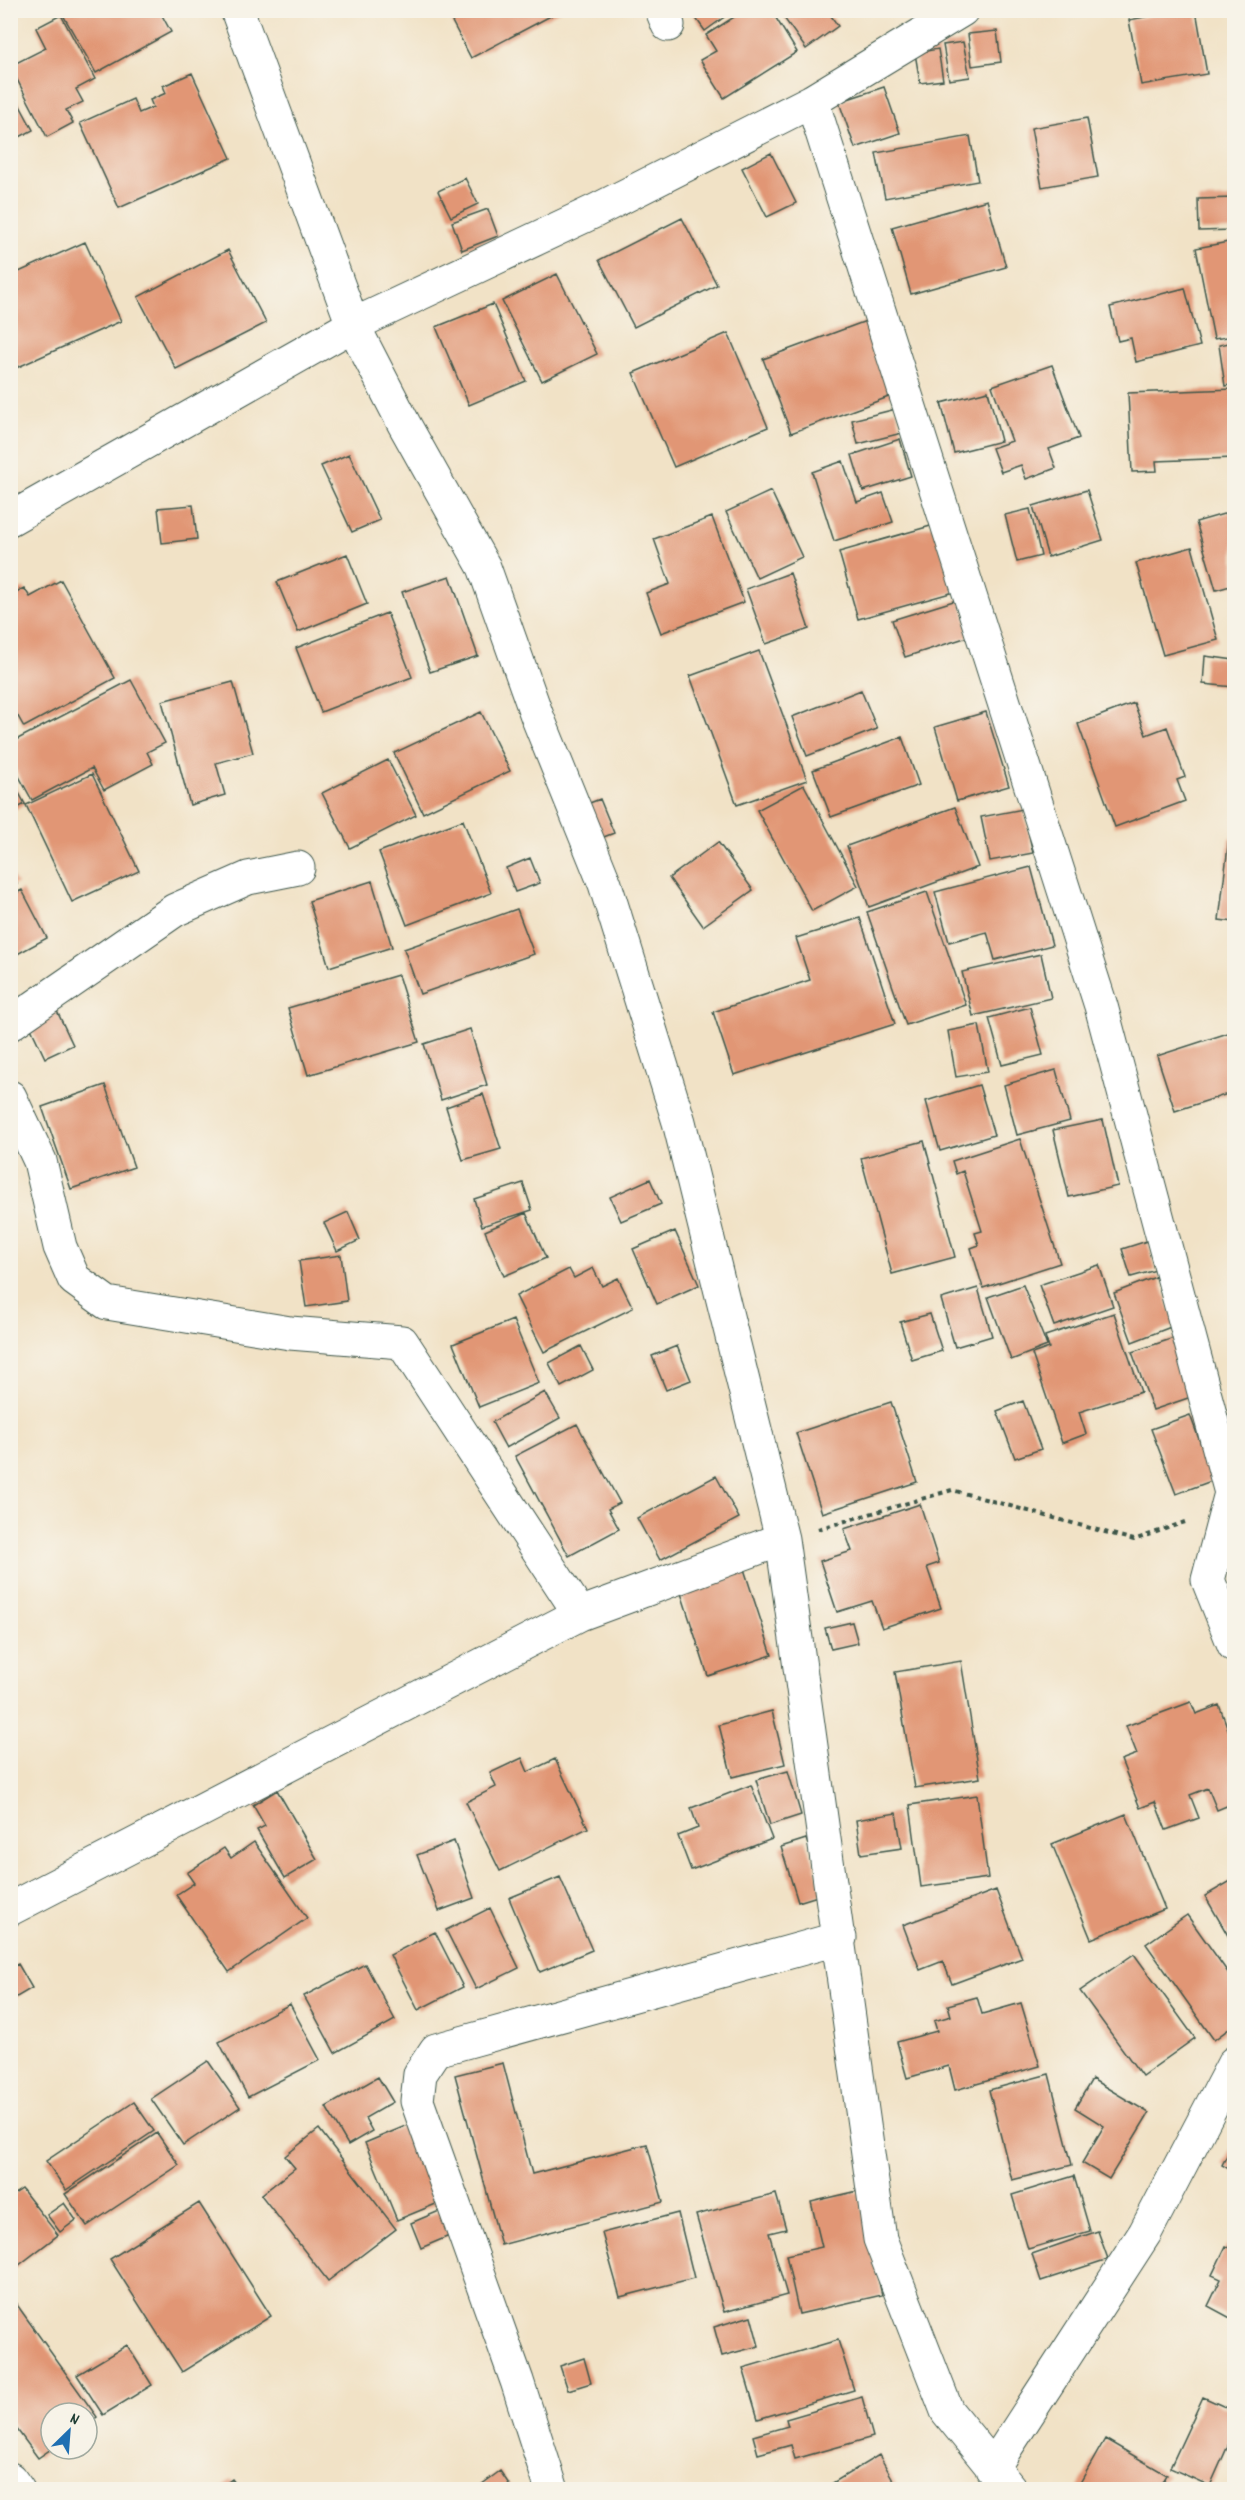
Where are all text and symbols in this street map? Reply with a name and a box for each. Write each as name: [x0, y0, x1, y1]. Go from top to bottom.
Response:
north arrow: [39, 2401, 99, 2461]
text: N: [66, 2408, 83, 2432]

